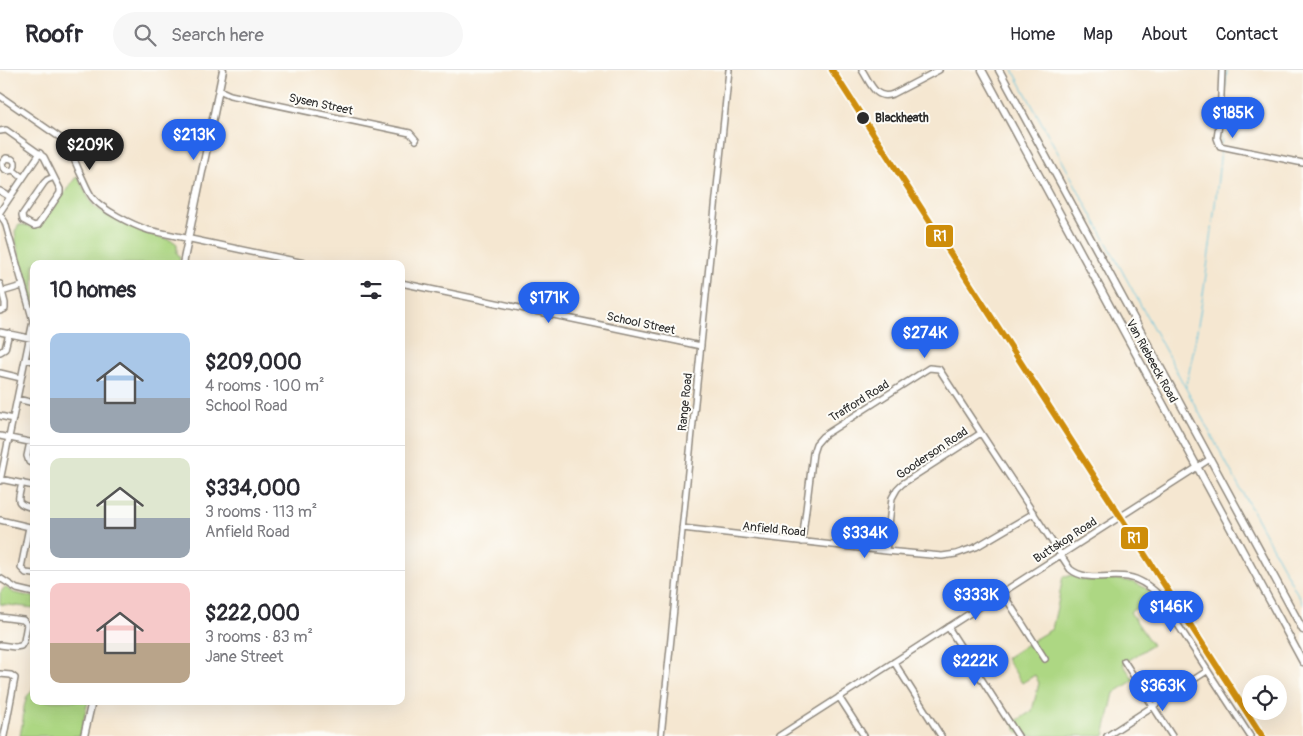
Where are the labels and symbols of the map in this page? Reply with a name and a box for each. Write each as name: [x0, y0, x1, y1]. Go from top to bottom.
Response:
street label: Sysen Street: [287, 90, 354, 119]
pin: $185K: [1198, 97, 1268, 139]
marker: Blackheath: [855, 110, 871, 126]
place label: Blackheath: [875, 111, 929, 126]
pin: $213K: [159, 118, 229, 161]
pin: $209K: [55, 128, 125, 171]
line badge: R1: [925, 224, 954, 248]
text: R1: [933, 228, 947, 245]
pin: $171K: [514, 282, 584, 324]
street label: School Street: [605, 309, 677, 338]
pin: $274K: [890, 316, 960, 359]
street label: Van Riebeeck Road: [1122, 317, 1181, 406]
street label: Range Road: [675, 372, 696, 432]
street label: Trafford Road: [827, 377, 892, 426]
street label: Gooderson Road: [894, 424, 971, 483]
street label: Buttskop Road: [1031, 514, 1100, 566]
pin: $334K: [830, 516, 900, 559]
street label: Anfield Road: [741, 519, 807, 540]
line badge: R1: [1120, 526, 1149, 550]
text: R1: [1127, 530, 1141, 547]
pin: $333K: [941, 578, 1011, 621]
pin: $146K: [1136, 590, 1206, 633]
pin: $222K: [940, 644, 1010, 687]
pin: $363K: [1128, 670, 1198, 712]

